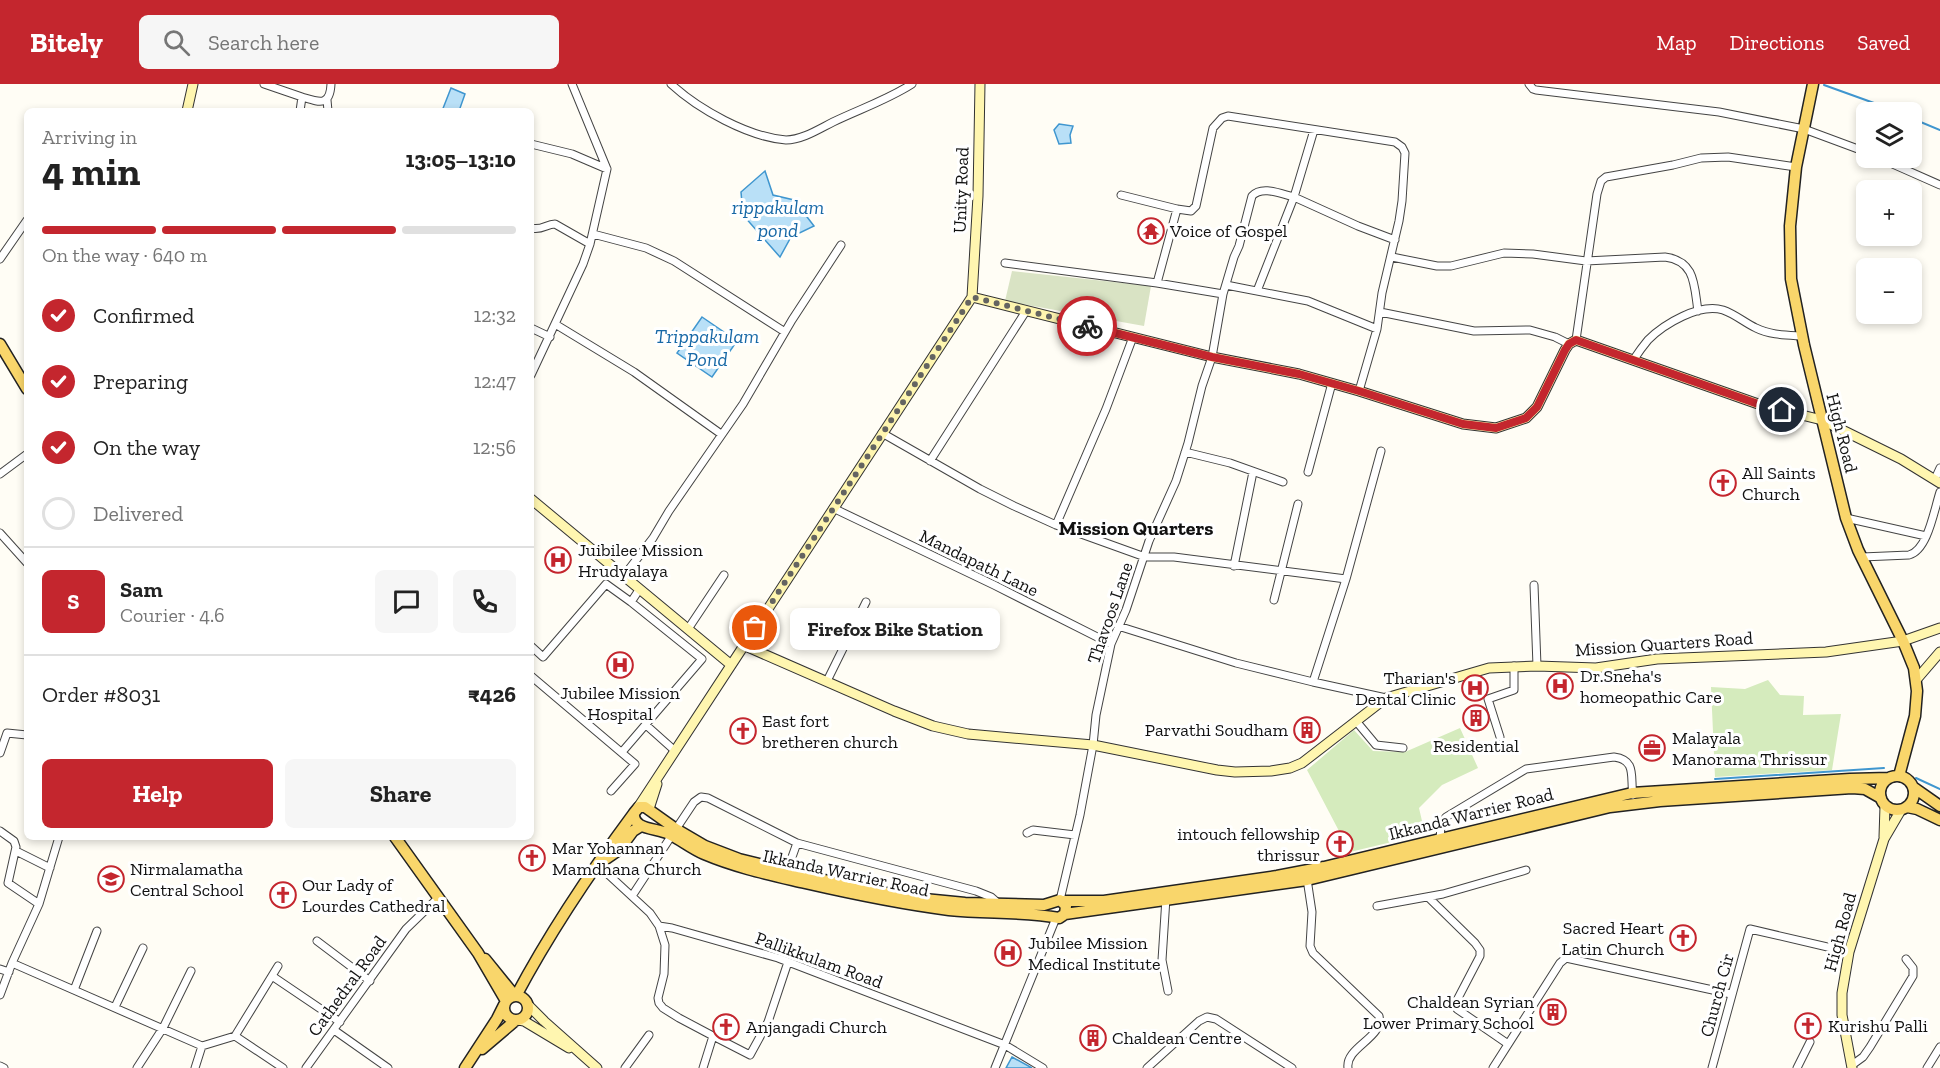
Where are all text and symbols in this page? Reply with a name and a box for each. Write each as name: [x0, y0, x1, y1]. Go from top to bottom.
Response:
search box: [139, 15, 559, 69]
text: Bitely: [30, 26, 103, 59]
icon: search: [160, 26, 193, 59]
text: Search here: [208, 29, 319, 56]
text: Map: [1657, 30, 1697, 55]
text: Directions: [1730, 30, 1824, 55]
text: Saved: [1857, 30, 1910, 55]
map controls: [1856, 102, 1922, 324]
button: layers: [1856, 102, 1922, 168]
text: Arriving in: [42, 125, 137, 149]
text: 13:05–13:10: [405, 146, 516, 173]
street label: Unity Road: [949, 146, 973, 233]
text: 4 min: [42, 148, 140, 195]
button: +: [1856, 180, 1922, 246]
water label: rippakulam pond: [731, 195, 825, 242]
temple icon: Voice of Gospel: [1136, 216, 1166, 246]
place label: Voice of Gospel: [1169, 220, 1288, 242]
text: On the way · 640 m: [42, 243, 207, 267]
button: −: [1856, 258, 1922, 324]
courier: [1057, 296, 1117, 356]
icon: check: [42, 299, 75, 332]
text: Confirmed: [93, 302, 194, 329]
text: 12:32: [473, 303, 516, 327]
icon: bike: [1071, 310, 1104, 343]
water label: Trippakulam Pond: [655, 324, 759, 371]
icon: check: [42, 365, 75, 398]
text: Preparing: [93, 368, 188, 395]
text: 12:47: [474, 369, 516, 393]
pin: [1756, 384, 1807, 435]
street label: High Road: [1822, 391, 1863, 475]
icon: home: [1765, 393, 1798, 426]
icon: check: [42, 431, 75, 464]
text: On the way: [93, 434, 200, 461]
text: 12:56: [473, 435, 516, 459]
place label: All Saints Church: [1742, 462, 1816, 505]
church icon: All Saints Church: [1708, 468, 1738, 498]
text: Delivered: [93, 500, 183, 527]
district label: Mission Quarters: [1059, 516, 1213, 540]
street label: Mandapath Lane: [916, 525, 1042, 601]
place label: Juibilee Mission Hrudyalaya: [578, 539, 703, 582]
hospital icon: Juibilee Mission Hrudyalaya: [543, 545, 573, 575]
street label: Thavoos Lane: [1082, 559, 1138, 667]
button: chat: [375, 570, 438, 633]
button: phone: [453, 570, 516, 633]
text: Sam: [120, 576, 163, 603]
text: S: [67, 588, 80, 615]
pin: [729, 602, 780, 653]
text: Courier · 4.6: [120, 603, 225, 627]
callout: Firefox Bike Station: [791, 607, 1001, 649]
icon: bag: [738, 611, 771, 644]
text: Firefox Bike Station: [807, 617, 983, 641]
street label: Mission Quarters Road: [1574, 627, 1754, 661]
hospital icon: Jubilee Mission Hospital: [605, 650, 635, 680]
place label: Dr.Sneha's homeopathic Care: [1580, 665, 1722, 708]
place label: Tharian's Dental Clinic: [1355, 667, 1456, 710]
hospital icon: Dr.Sneha's homeopathic Care: [1545, 671, 1575, 701]
hospital icon: Tharian's Dental Clinic: [1460, 673, 1490, 703]
text: Order #8031: [42, 681, 160, 708]
text: ₹426: [468, 681, 516, 708]
place label: Jubilee Mission Hospital: [560, 682, 681, 725]
building icon: Residential: [1461, 703, 1491, 733]
place label: East fort bretheren church: [761, 710, 898, 753]
building icon: Parvathi Soudham: [1292, 715, 1322, 745]
church icon: East fort bretheren church: [728, 716, 758, 746]
place label: Parvathi Soudham: [1145, 719, 1288, 741]
place label: Malayala Manorama Thrissur: [1672, 727, 1827, 770]
office icon: Malayala Manorama Thrissur: [1637, 733, 1667, 763]
place label: Residential: [1433, 735, 1519, 757]
button: Help: [42, 759, 273, 828]
button: Share: [285, 759, 516, 828]
street label: Ikkanda Warrier Road: [1386, 783, 1556, 845]
place label: intouch fellowship thrissur: [1177, 823, 1320, 866]
church icon: intouch fellowship thrissur: [1325, 829, 1355, 859]
place label: Mar Yohannan Mamdhana Church: [552, 837, 701, 880]
church icon: Mar Yohannan Mamdhana Church: [517, 843, 547, 873]
street label: Ikkanda Warrier Road: [761, 845, 931, 901]
place label: Nirmalamatha Central School: [130, 858, 244, 901]
school or university icon: Nirmalamatha Central School: [96, 864, 126, 894]
place label: Our Lady of Lourdes Cathedral: [302, 874, 446, 917]
church icon: Our Lady of Lourdes Cathedral: [268, 880, 298, 910]
street label: High Road: [1819, 890, 1861, 974]
place label: Sacred Heart Latin Church: [1562, 917, 1664, 960]
church icon: Sacred Heart Latin Church: [1668, 923, 1698, 953]
street label: Pallikkulam Road: [752, 927, 886, 993]
street label: Cathedral Road: [303, 931, 391, 1041]
place label: Jubilee Mission Medical Institute: [1028, 932, 1160, 975]
hospital icon: Jubilee Mission Medical Institute: [993, 938, 1023, 968]
street label: Church Cir: [1695, 951, 1739, 1039]
place label: Chaldean Syrian Lower Primary School: [1363, 991, 1535, 1034]
building icon: Chaldean Syrian Lower Primary School: [1538, 997, 1568, 1027]
church icon: Kurishu Palli: [1793, 1011, 1823, 1041]
church icon: Anjangadi Church: [711, 1012, 741, 1042]
place label: Kurishu Palli: [1828, 1015, 1928, 1037]
place label: Anjangadi Church: [746, 1016, 887, 1038]
building icon: Chaldean Centre: [1078, 1023, 1108, 1053]
place label: Chaldean Centre: [1112, 1027, 1242, 1049]

